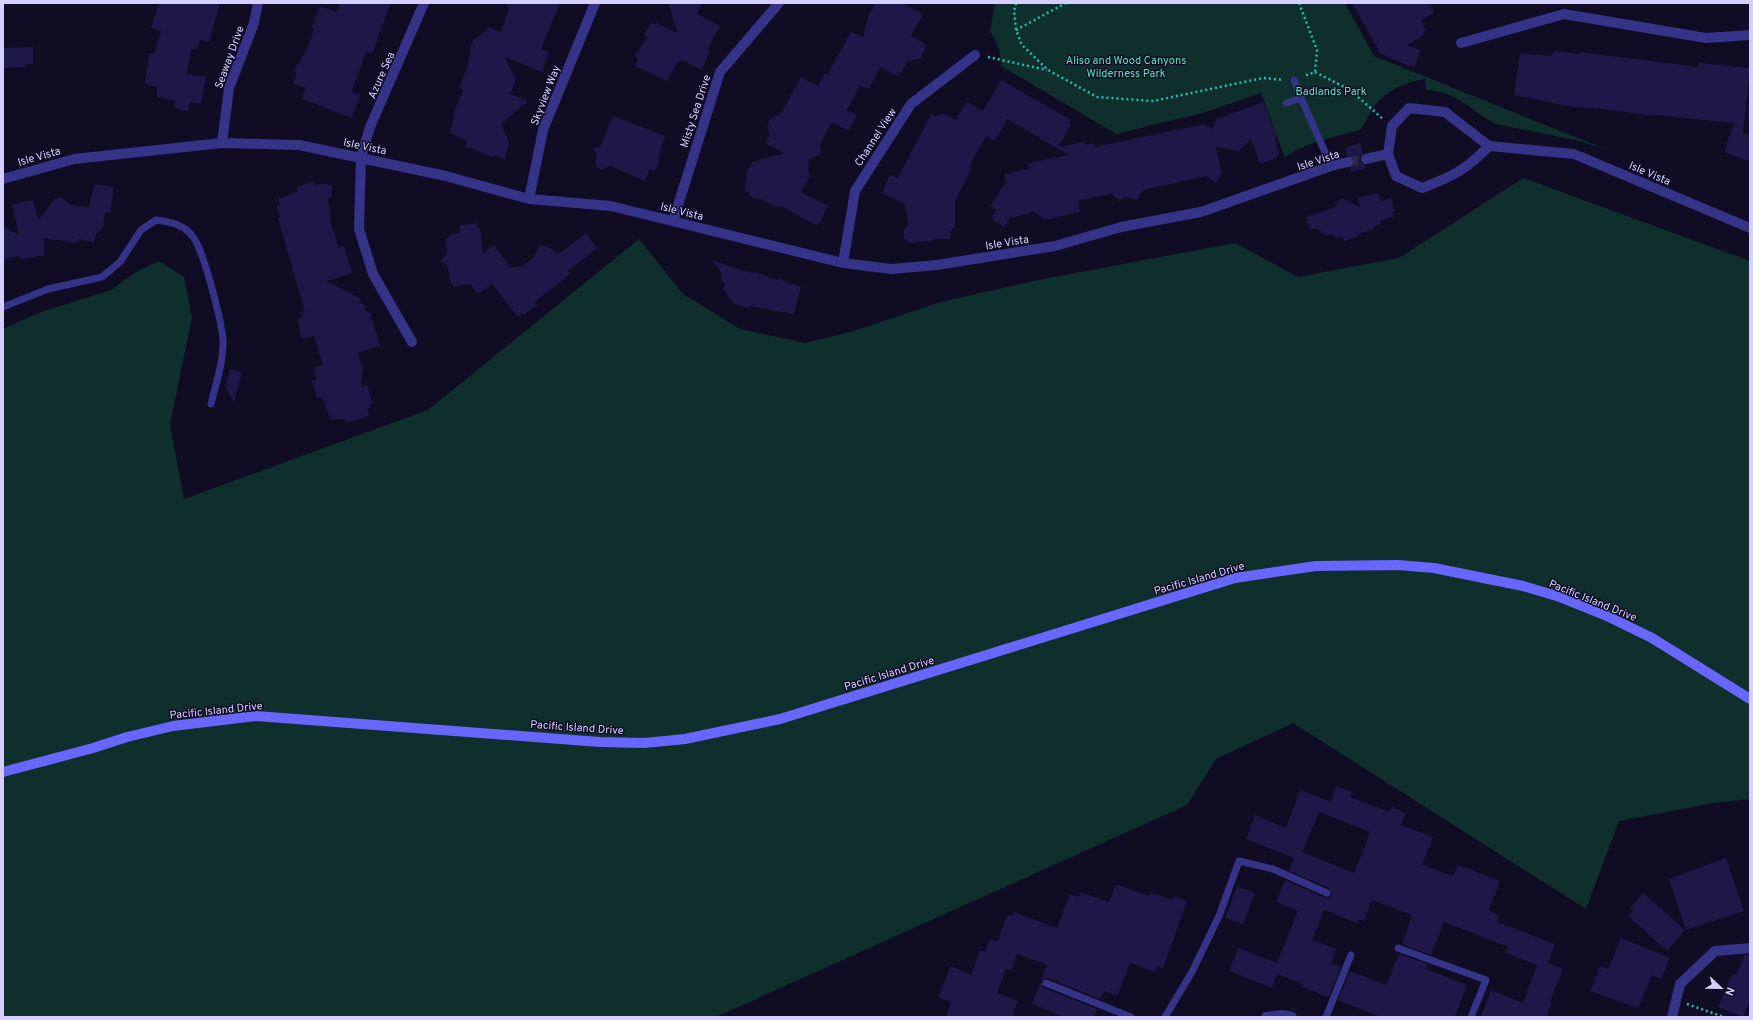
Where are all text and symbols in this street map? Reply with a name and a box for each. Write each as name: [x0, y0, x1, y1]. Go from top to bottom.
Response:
street label: Seaway Drive: [212, 24, 248, 91]
street label: Azure Sea: [365, 50, 399, 101]
park label: Aliso and Wood Canyons Wilderness Park: [1066, 54, 1186, 81]
street label: Skyview Way: [528, 63, 564, 127]
street label: Misty Sea Drive: [678, 73, 714, 149]
park label: Badlands Park: [1295, 85, 1367, 99]
street label: Channel View: [852, 106, 900, 169]
street label: Isle Vista: [342, 136, 388, 158]
street label: Isle Vista: [16, 144, 62, 170]
street label: Isle Vista: [1295, 147, 1342, 174]
street label: Isle Vista: [1627, 159, 1673, 189]
street label: Isle Vista: [659, 200, 705, 224]
street label: Isle Vista: [984, 233, 1030, 253]
street label: Pacific Island Drive: [1152, 559, 1246, 599]
street label: Pacific Island Drive: [1547, 577, 1639, 625]
street label: Pacific Island Drive: [843, 654, 936, 694]
street label: Pacific Island Drive: [169, 699, 263, 723]
street label: Pacific Island Drive: [530, 718, 624, 738]
north arrow: [1701, 968, 1741, 1008]
text: N: [1721, 985, 1737, 998]

